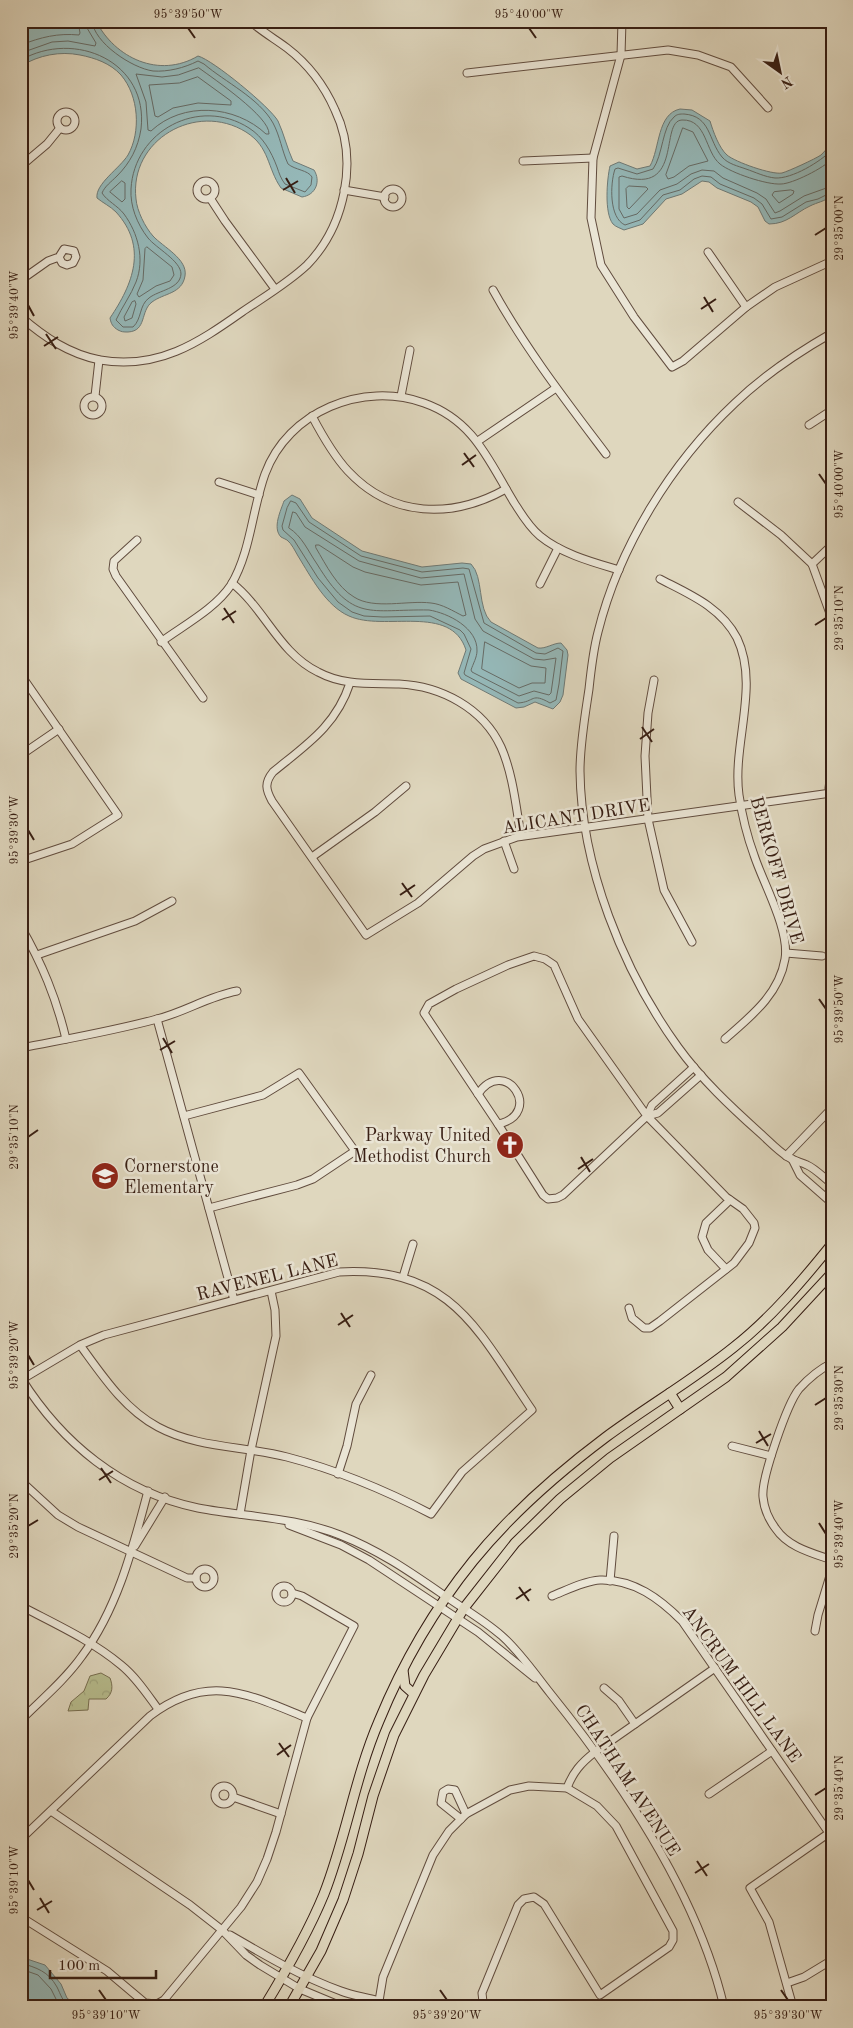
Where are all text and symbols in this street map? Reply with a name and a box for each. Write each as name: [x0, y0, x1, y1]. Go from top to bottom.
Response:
text: 95°39'50"W: [153, 8, 223, 21]
text: 95°40'00"W: [494, 8, 564, 21]
north arrow: [756, 48, 806, 98]
text: N: [778, 73, 795, 91]
text: 29°35'00"N: [833, 195, 846, 261]
text: 95°39'40"W: [8, 270, 21, 340]
text: 95°40'00"W: [833, 449, 846, 519]
text: 29°35'10"N: [833, 585, 846, 651]
street label: BERKOFF DRIVE: [746, 794, 806, 946]
text: 95°39'30"W: [8, 795, 21, 865]
street label: ALICANT DRIVE: [501, 796, 652, 838]
text: 95°39'50"W: [833, 974, 846, 1044]
text: 29°35'10"N: [8, 1104, 21, 1170]
place label: Parkway United Methodist Church: [353, 1127, 491, 1166]
church icon: Parkway United Methodist Church: [495, 1130, 525, 1160]
place label: Cornerstone Elementary: [124, 1158, 219, 1197]
school or university icon: Cornerstone Elementary: [90, 1161, 120, 1191]
street label: RAVENEL LANE: [194, 1252, 340, 1304]
text: 95°39'20"W: [8, 1320, 21, 1390]
text: 29°35'30"N: [833, 1365, 846, 1431]
text: 29°35'20"N: [8, 1493, 21, 1559]
text: 95°39'40"W: [833, 1499, 846, 1569]
street label: ANCRUM HILL LANE: [678, 1603, 804, 1766]
street label: CHATHAM AVENUE: [571, 1702, 683, 1860]
text: 29°35'40"N: [833, 1755, 846, 1821]
text: 95°39'10"W: [8, 1845, 21, 1915]
scale bar: [50, 1948, 156, 1980]
text: 100 m: [58, 1959, 100, 1974]
text: 95°39'10"W: [71, 2009, 141, 2022]
text: 95°39'20"W: [412, 2009, 482, 2022]
text: 95°39'30"W: [753, 2009, 823, 2022]

